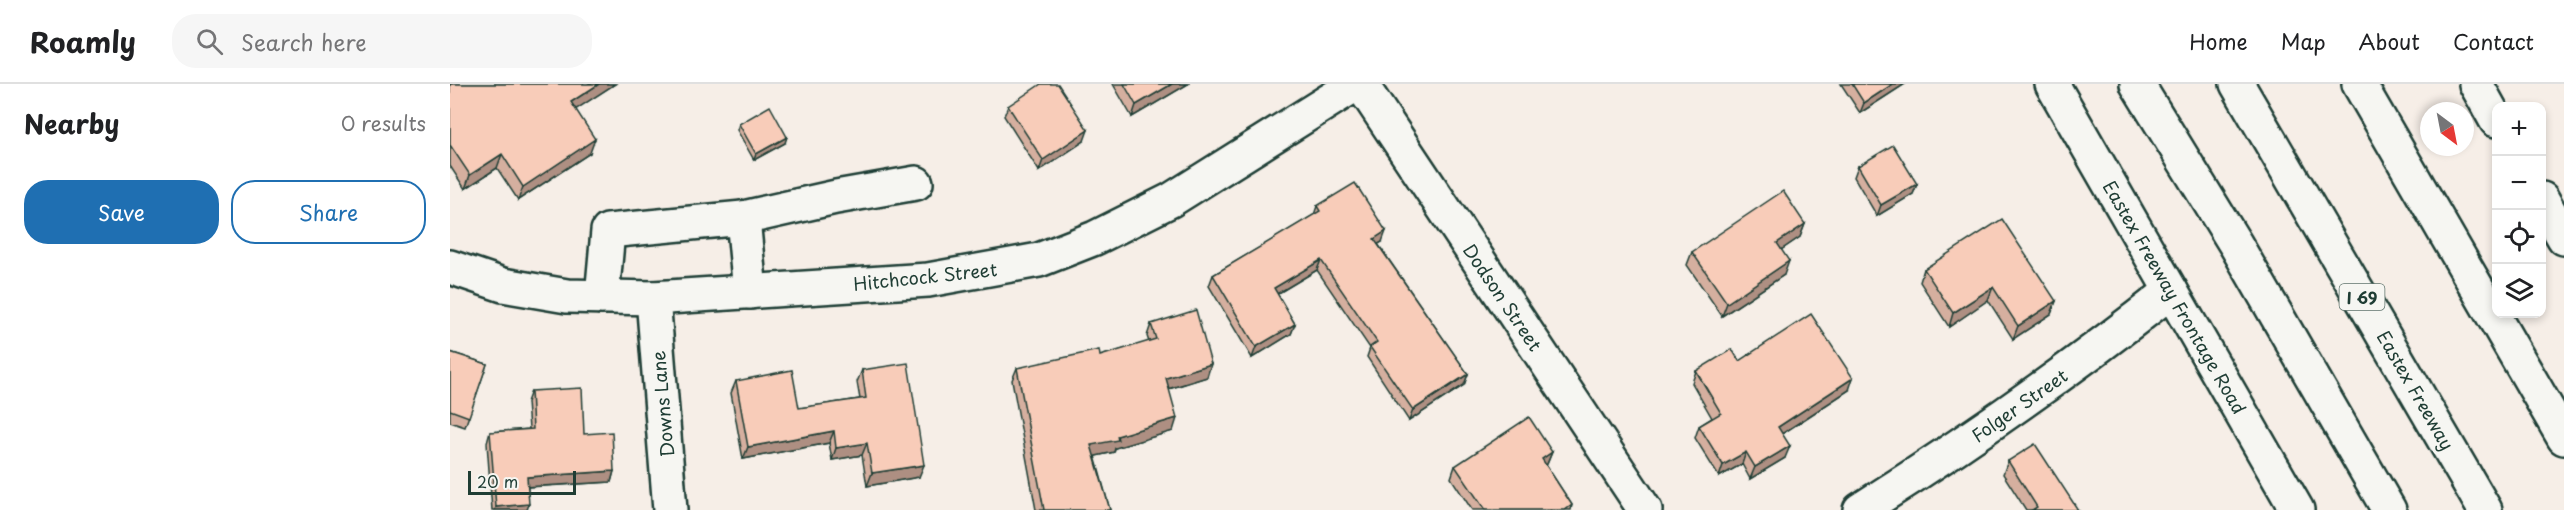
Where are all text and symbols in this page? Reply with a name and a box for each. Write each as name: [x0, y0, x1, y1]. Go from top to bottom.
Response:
search box: [172, 14, 592, 68]
text: Roamly: [30, 20, 136, 63]
icon: search: [193, 25, 226, 58]
text: Search here: [241, 25, 367, 58]
text: Home: [2189, 25, 2248, 57]
text: Map: [2281, 25, 2326, 57]
text: About: [2359, 25, 2420, 57]
text: Contact: [2453, 25, 2534, 57]
north arrow: [2420, 102, 2474, 156]
map controls: [2492, 102, 2546, 318]
button: +: [2492, 102, 2546, 156]
text: Nearby: [24, 104, 119, 143]
text: 0 results: [341, 108, 426, 138]
button: −: [2492, 156, 2546, 210]
street label: Eastex Freeway Frontage Road: [2097, 175, 2253, 419]
button: Save: [24, 180, 219, 244]
button: Share: [231, 180, 426, 244]
button: locate: [2492, 210, 2546, 264]
street label: Dodson Street: [1457, 238, 1549, 356]
street label: Hitchcock Street: [852, 255, 998, 297]
button: layers: [2492, 264, 2546, 318]
road number: I 69: [2340, 284, 2384, 310]
street label: Eastex Freeway: [2371, 325, 2461, 455]
street label: Downs Lane: [644, 350, 680, 458]
street label: Folger Street: [1965, 362, 2073, 448]
scale bar: [468, 468, 576, 496]
text: 20 m: [477, 469, 518, 493]

